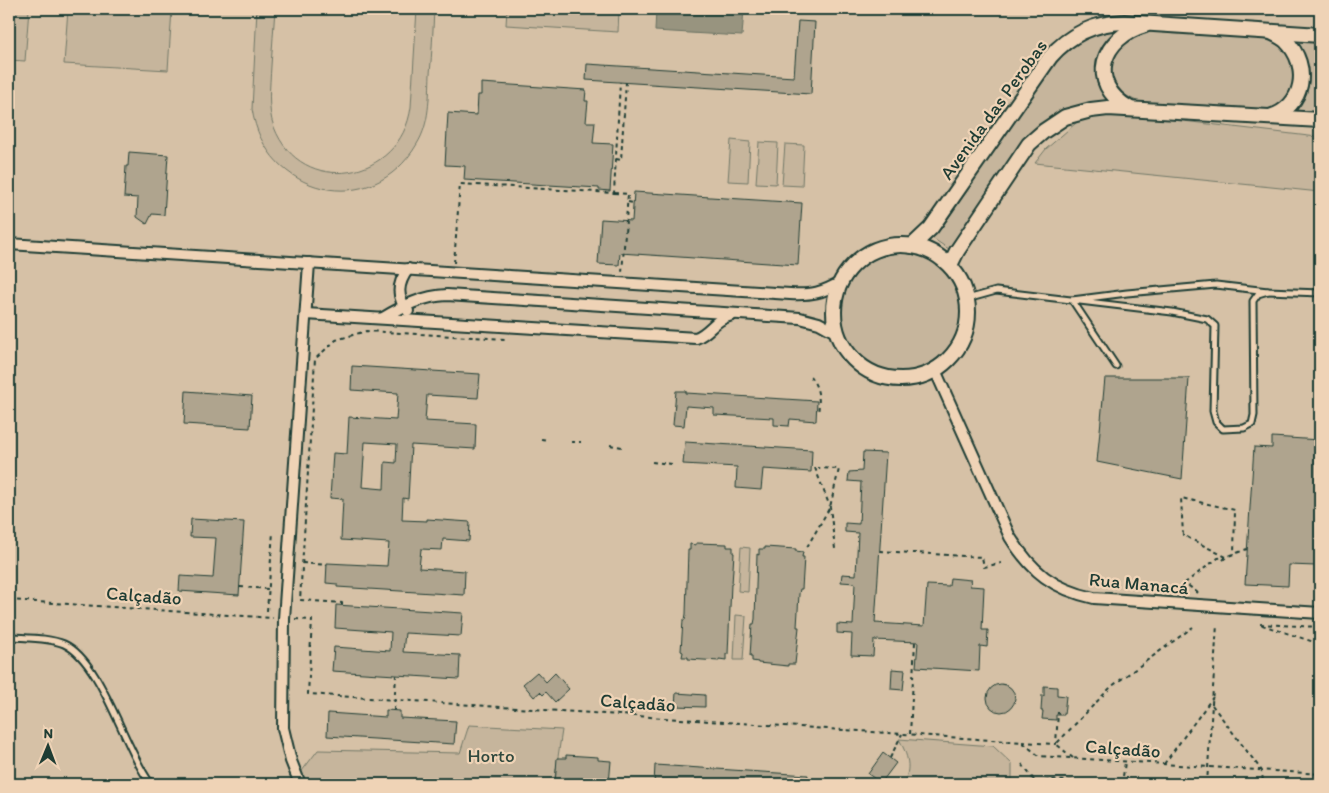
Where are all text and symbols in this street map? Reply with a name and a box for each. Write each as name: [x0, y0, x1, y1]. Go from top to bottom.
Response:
street label: Avenida das Perobas: [935, 35, 1052, 184]
street label: Rua Manacá: [1088, 568, 1190, 599]
street label: Calçadão: [106, 581, 182, 610]
street label: Calçadão: [600, 688, 676, 717]
north arrow: [22, 720, 72, 770]
text: N: [43, 725, 53, 742]
street label: Calçadão: [1085, 734, 1161, 763]
park label: Horto: [467, 744, 515, 767]

